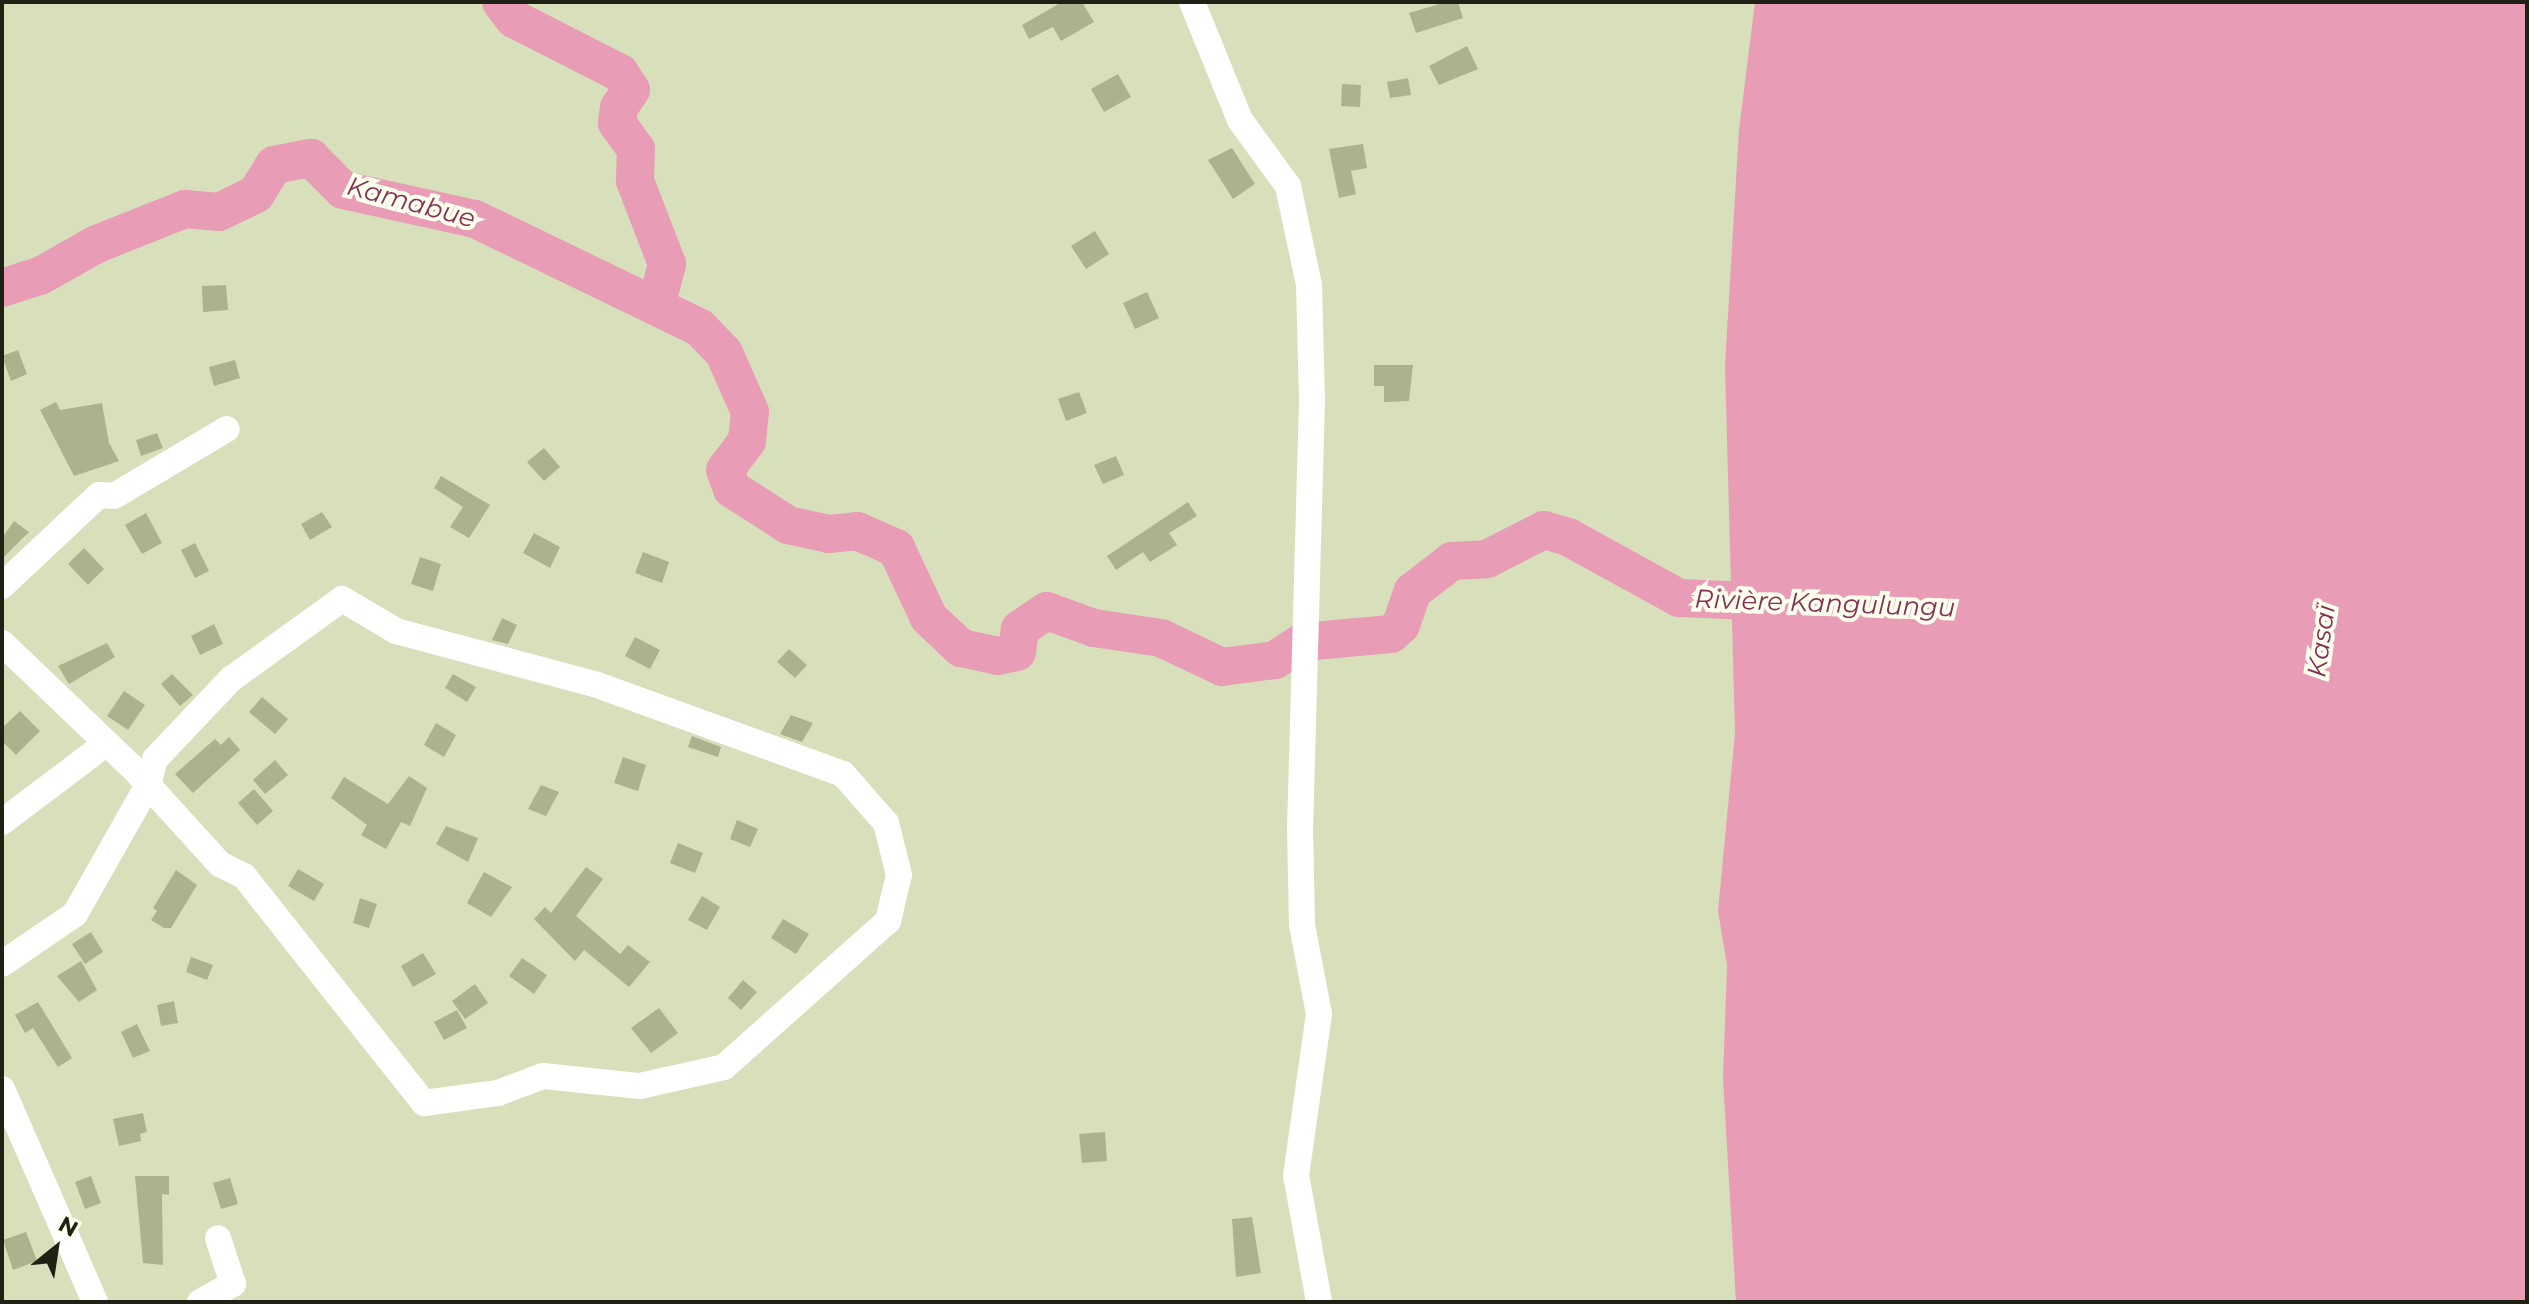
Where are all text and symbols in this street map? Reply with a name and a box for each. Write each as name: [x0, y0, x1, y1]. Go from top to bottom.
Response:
water label: Kamabue: [343, 171, 479, 235]
water label: Rivière Kangulungu: [1694, 584, 1956, 624]
water label: Kasaï: [2301, 603, 2343, 679]
north arrow: [16, 1208, 96, 1288]
text: N: [54, 1211, 83, 1243]

